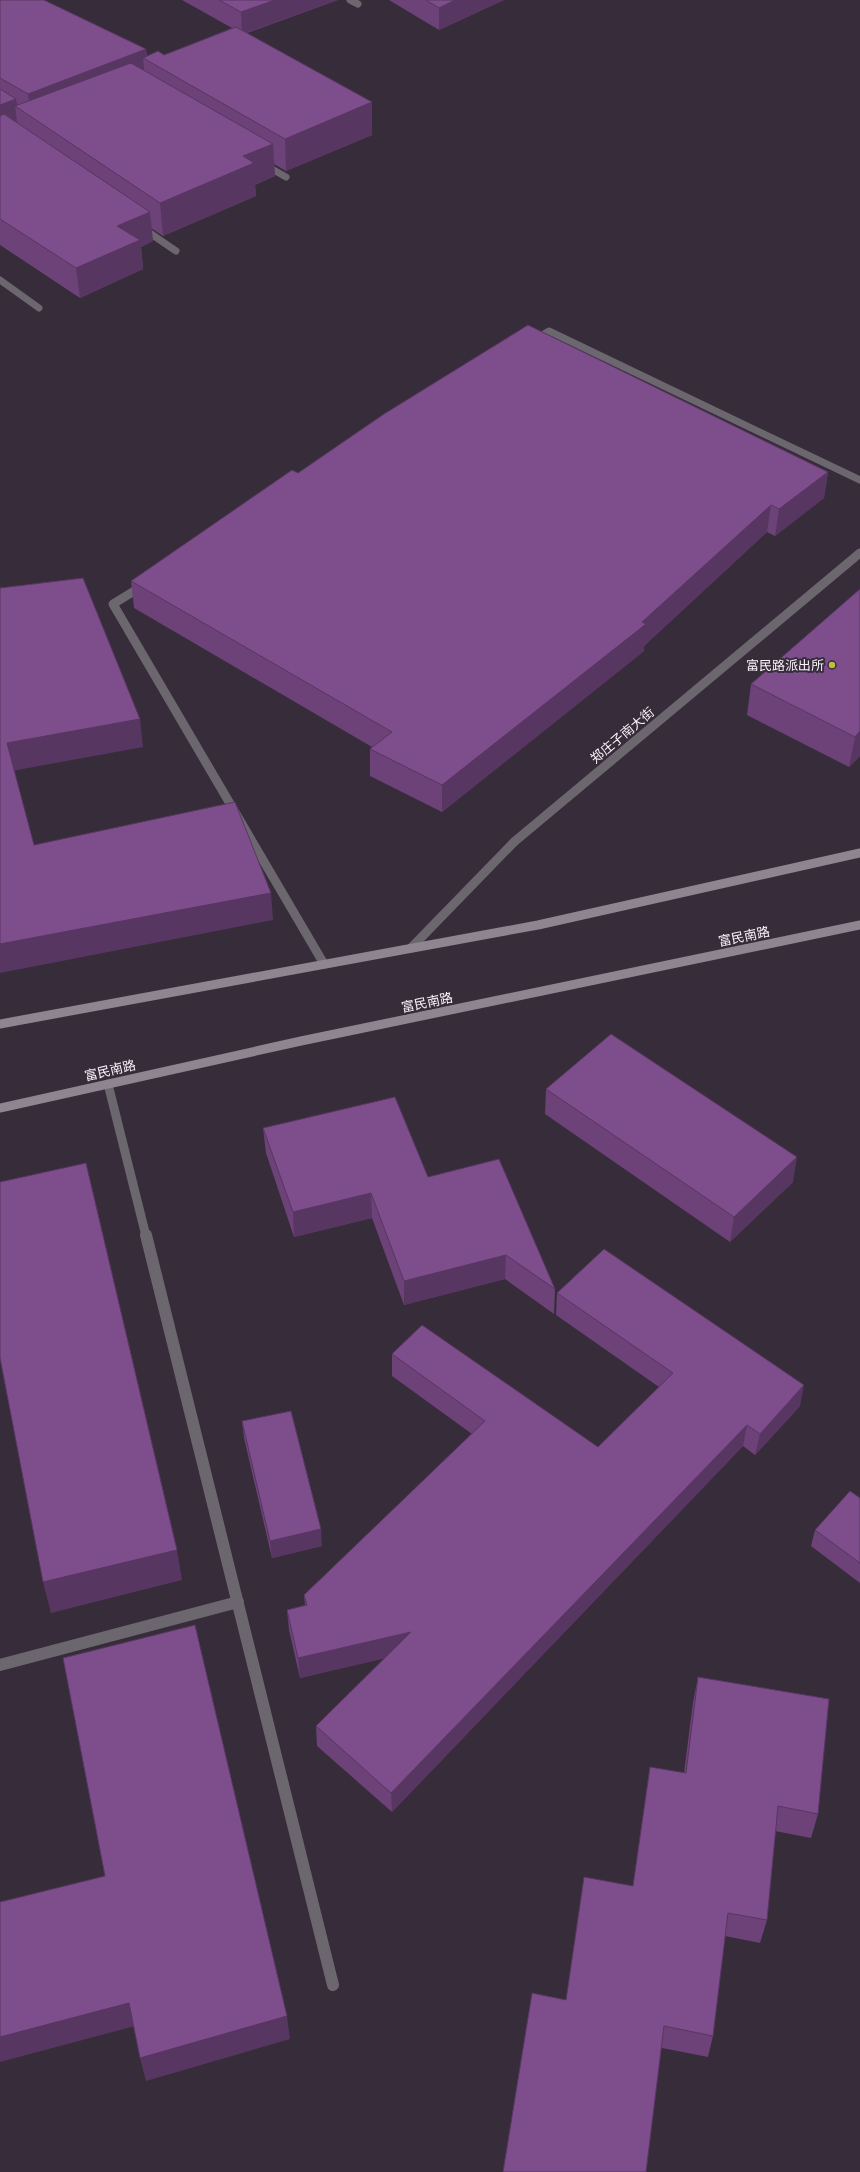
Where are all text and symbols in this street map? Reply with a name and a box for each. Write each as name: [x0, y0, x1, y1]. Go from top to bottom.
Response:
place label: 富民路派出所: [746, 658, 824, 674]
marker: 富民路派出所: [827, 660, 837, 670]
street label: 郑庄子南大街: [588, 705, 658, 767]
street label: 富民南路: [717, 924, 771, 950]
street label: 富民南路: [400, 990, 454, 1016]
street label: 富民南路: [83, 1057, 137, 1085]

